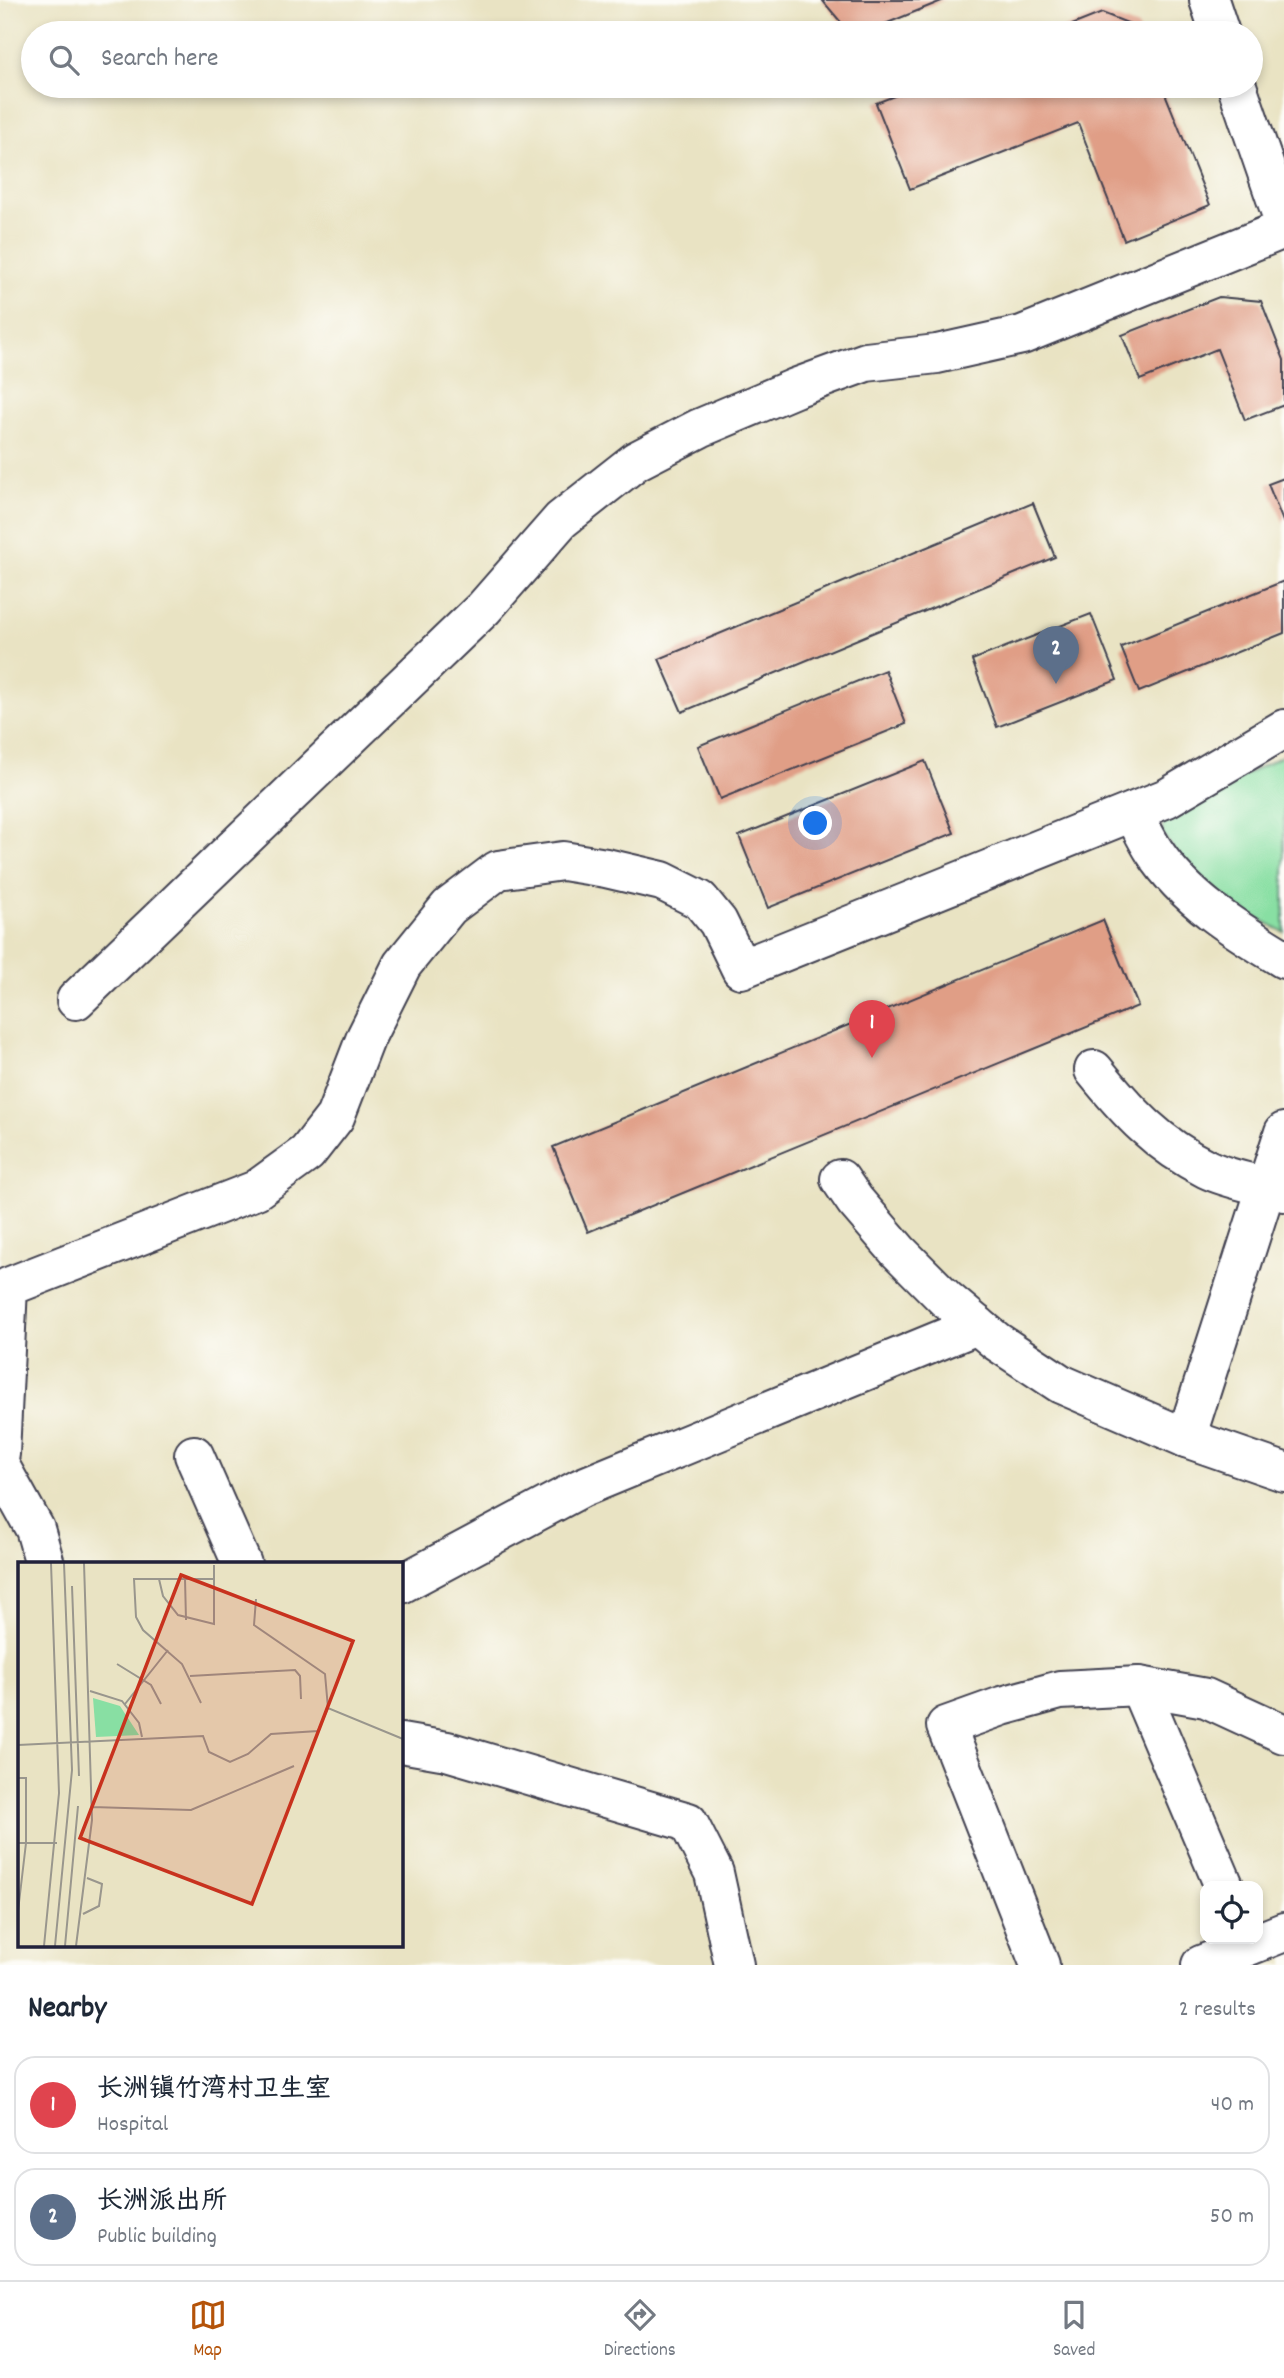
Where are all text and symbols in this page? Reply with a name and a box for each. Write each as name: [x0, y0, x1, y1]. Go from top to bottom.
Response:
search box: [21, 21, 1263, 98]
icon: search: [45, 41, 83, 79]
text: Search here: [101, 41, 219, 78]
pin: 2: [1033, 626, 1079, 684]
your location: [798, 806, 832, 840]
pin: 1: [849, 1000, 895, 1058]
inset map: [18, 1562, 402, 1948]
map controls: [1200, 1881, 1263, 1944]
button: locate: [1200, 1881, 1263, 1944]
text: Nearby: [28, 1989, 106, 2032]
text: 2 results: [1179, 1994, 1256, 2027]
text: 长洲镇竹湾村卫生室: [97, 2072, 331, 2109]
text: 1: [50, 2089, 56, 2122]
text: 40 m: [1211, 2089, 1254, 2122]
text: Hospital: [97, 2109, 168, 2142]
text: 长洲派出所: [97, 2184, 227, 2221]
text: 2: [48, 2201, 58, 2234]
text: 50 m: [1210, 2201, 1254, 2234]
text: Public building: [97, 2221, 217, 2254]
tab: Map: [189, 2296, 227, 2365]
tab: Directions: [604, 2296, 676, 2365]
tab: Saved: [1053, 2296, 1095, 2365]

